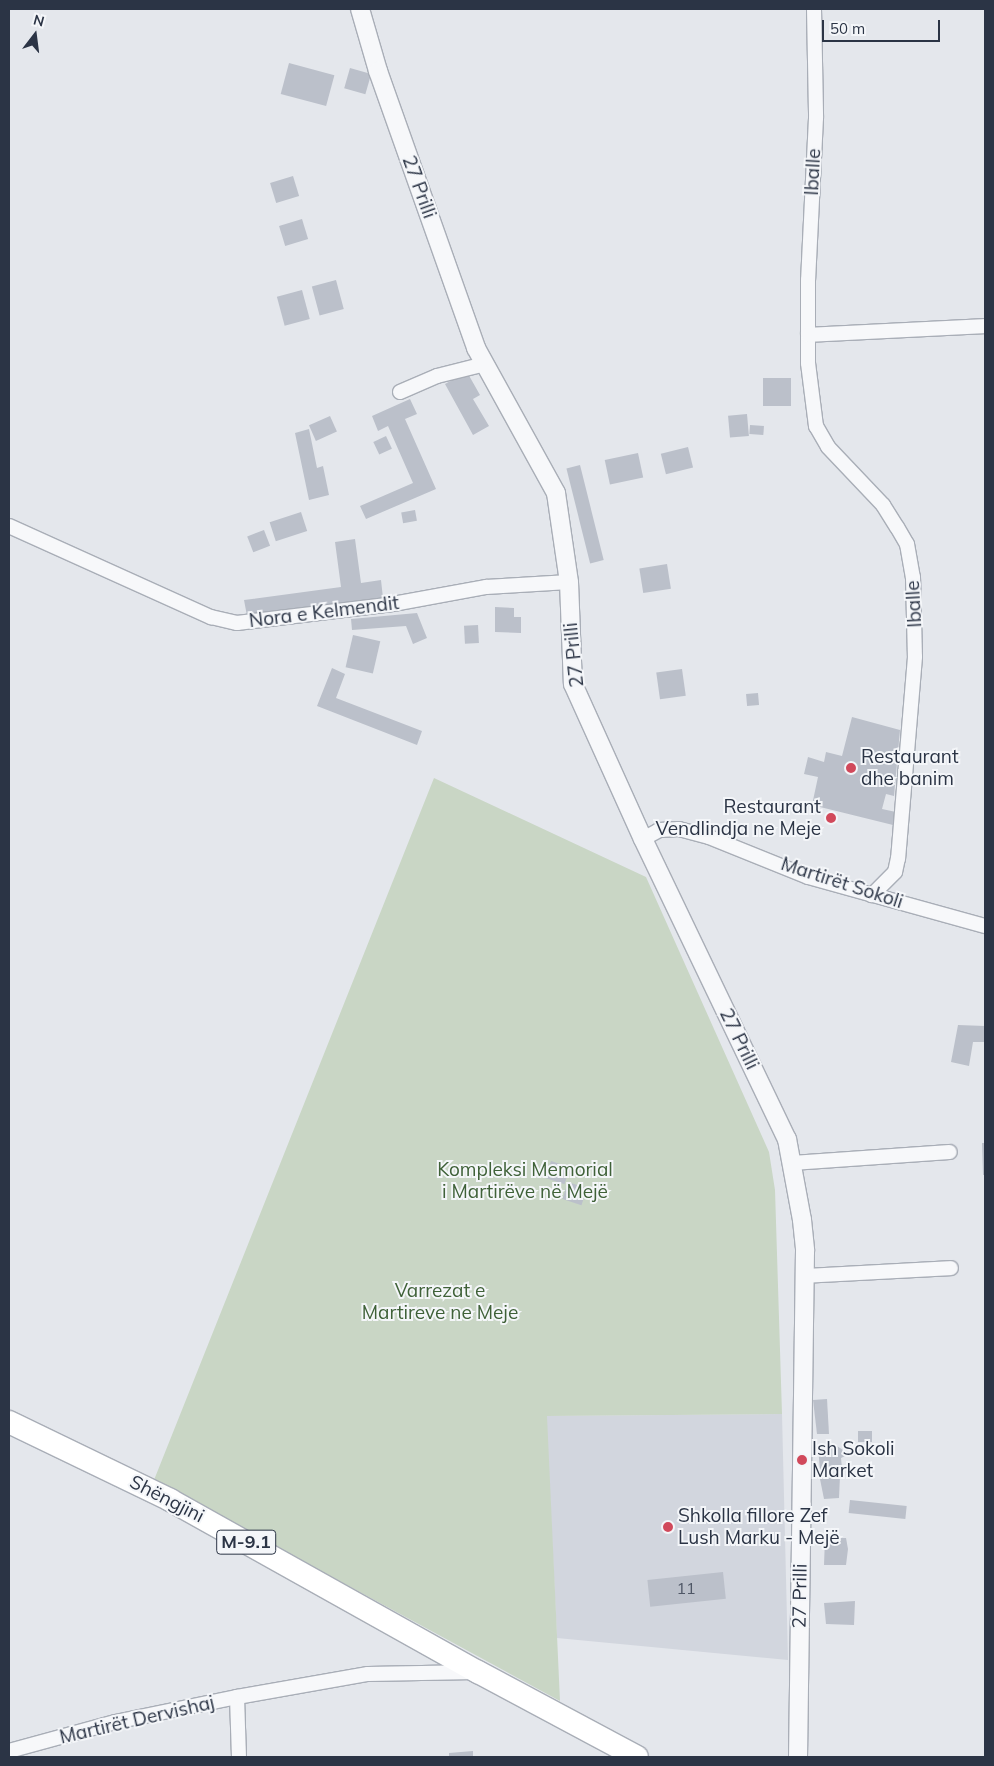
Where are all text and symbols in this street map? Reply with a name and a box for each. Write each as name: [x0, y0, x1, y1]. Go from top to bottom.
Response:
north arrow: [10, 10, 60, 60]
text: N: [31, 10, 46, 31]
scale bar: [824, 10, 942, 42]
text: 50 m: [830, 19, 865, 38]
street label: Iballe: [800, 148, 826, 196]
street label: 27 Prilli: [397, 153, 441, 221]
street label: Iballe: [901, 580, 927, 628]
street label: Nora e Kelmendit: [248, 591, 400, 633]
street label: 27 Prilli: [559, 622, 589, 688]
place label: Restaurant dhe banim: [861, 746, 959, 790]
marker: Restaurant dhe banim: [845, 762, 857, 774]
place label: Restaurant Vendlindja ne Meje: [656, 796, 821, 840]
marker: Restaurant Vendlindja ne Meje: [825, 812, 837, 824]
street label: Martirët Sokoli: [778, 853, 906, 913]
street label: 27 Prilli: [715, 1005, 763, 1073]
park label: Kompleksi Memorial i Martirëve në Mejë: [437, 1159, 613, 1203]
park label: Varrezat e Martireve ne Meje: [362, 1280, 518, 1324]
place label: Ish Sokoli Market: [812, 1438, 895, 1482]
marker: Ish Sokoli Market: [796, 1454, 808, 1466]
street label: Shëngjini: [126, 1471, 208, 1527]
place label: Shkolla fillore Zef Lush Marku - Mejë: [678, 1505, 840, 1549]
marker: Shkolla fillore Zef Lush Marku - Mejë: [662, 1521, 674, 1533]
road number: M-9.1: [216, 1526, 276, 1558]
street label: 27 Prilli: [788, 1563, 812, 1629]
house number: 11: [676, 1578, 696, 1598]
street label: Martirët Dervishaj: [57, 1691, 217, 1749]

